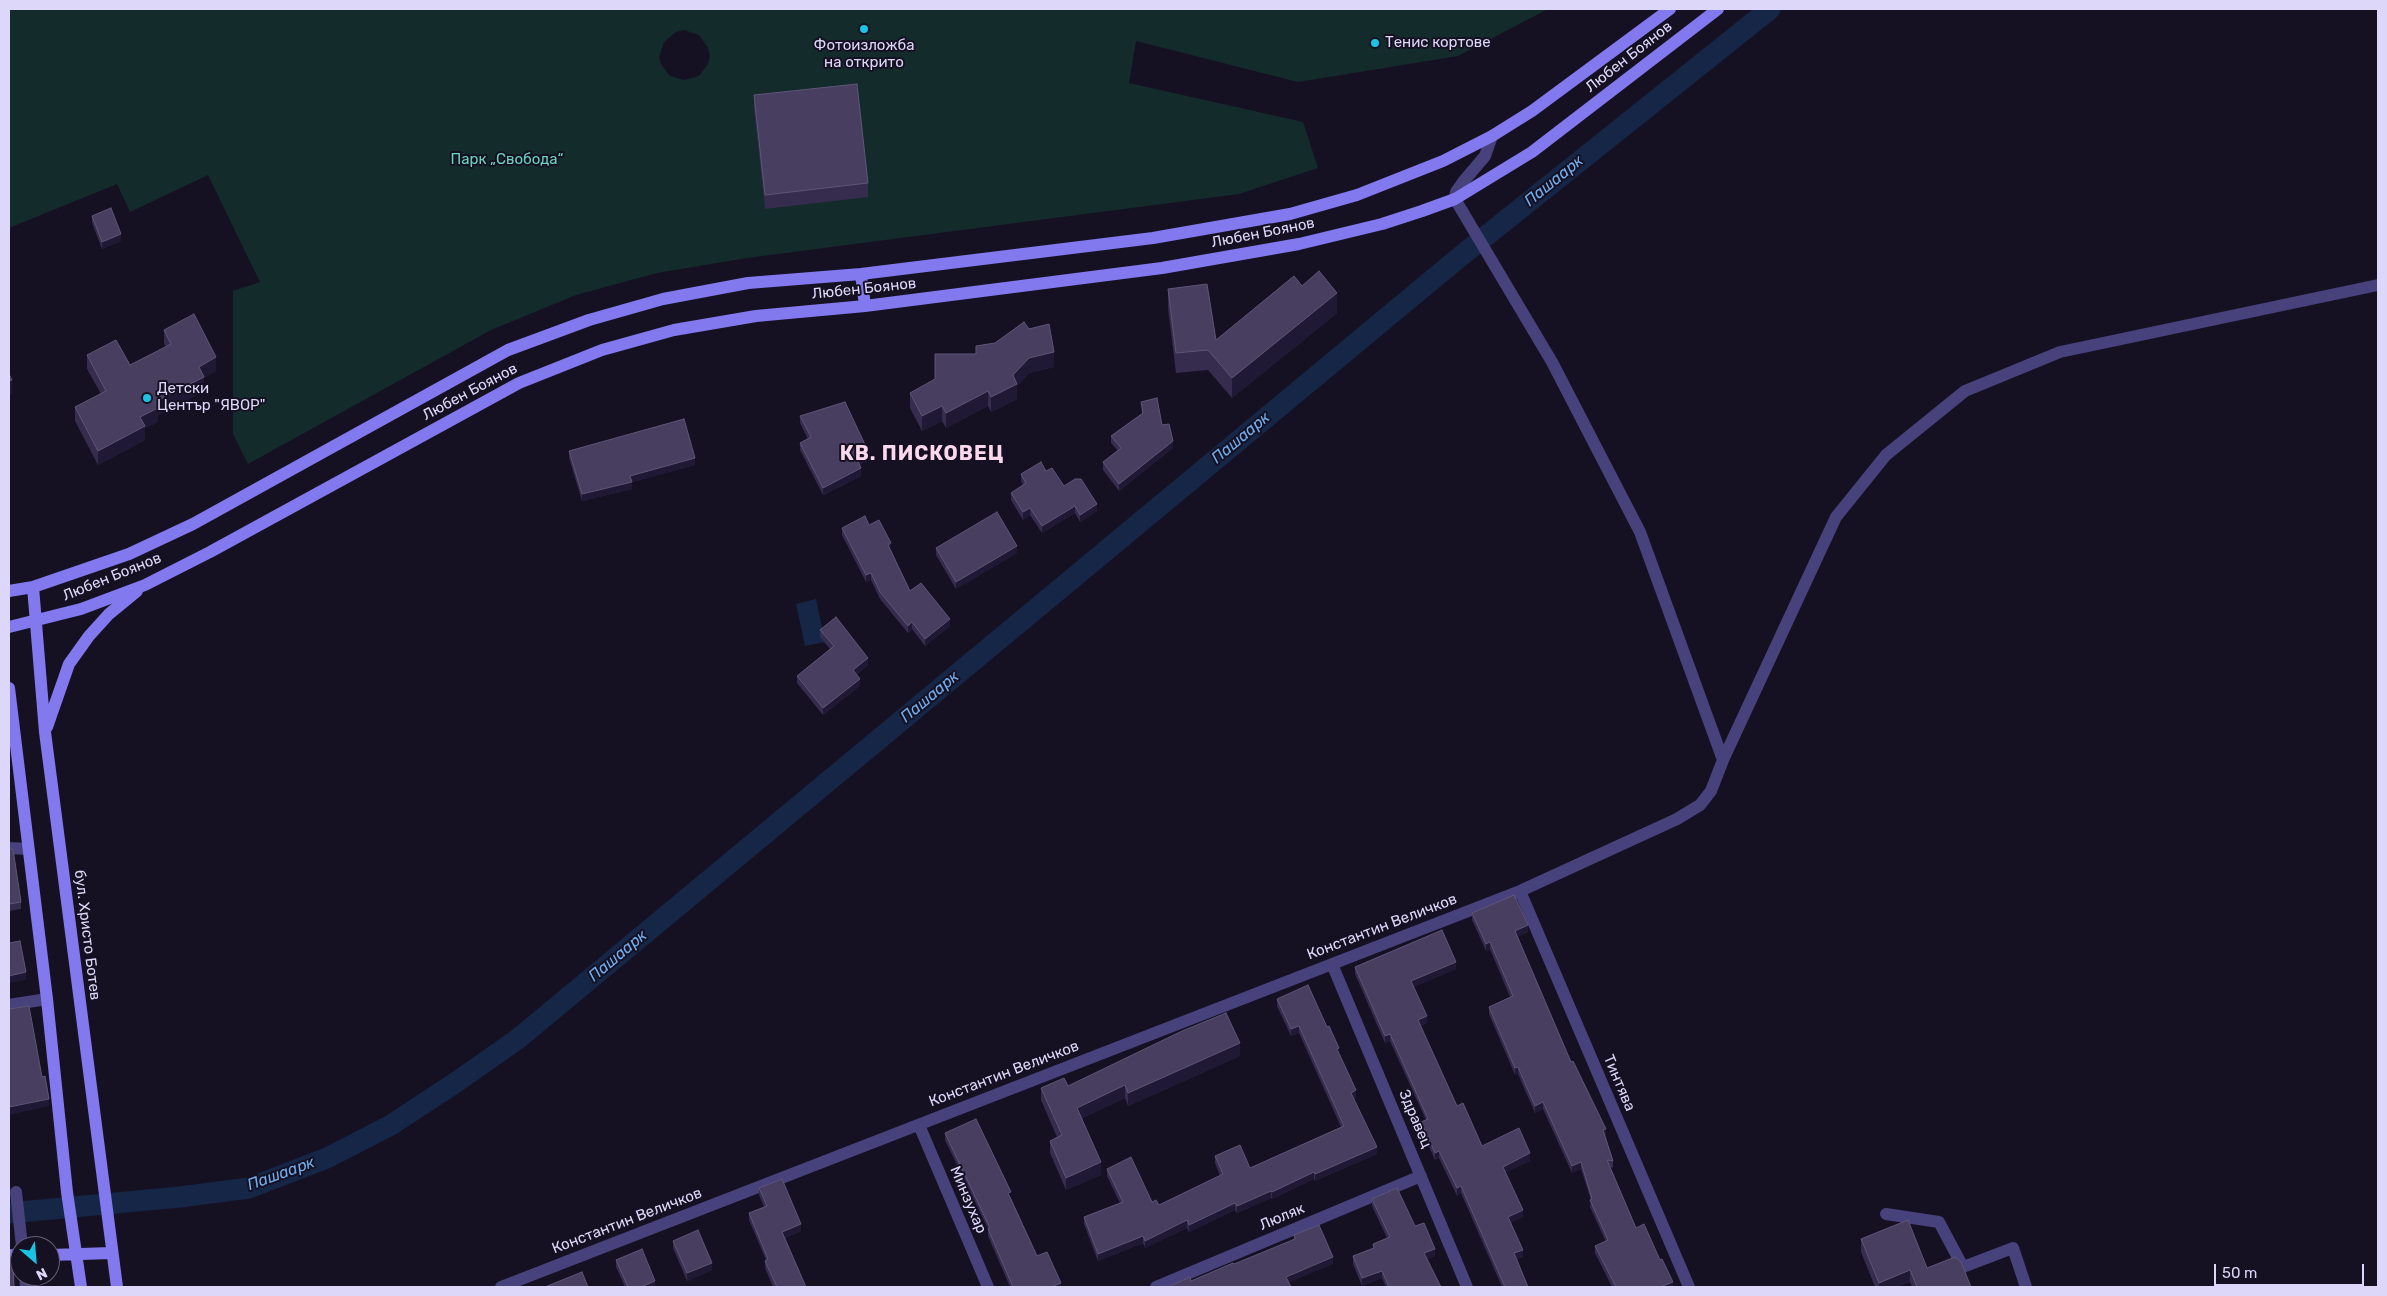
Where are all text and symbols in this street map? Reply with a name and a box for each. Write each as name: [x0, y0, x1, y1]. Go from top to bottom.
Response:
street label: Любен Боянов: [1582, 18, 1676, 96]
marker: Фотоизложба на открито: [858, 23, 870, 35]
place label: Тенис кортове: [1385, 34, 1491, 52]
place label: Фотоизложба на открито: [814, 37, 914, 72]
marker: Тенис кортове: [1369, 37, 1381, 49]
park label: Парк „Свобода“: [450, 151, 564, 169]
water label: Пашаарк: [1521, 151, 1587, 211]
street label: Любен Боянов: [1210, 214, 1316, 252]
street label: Любен Боянов: [811, 275, 917, 303]
street label: Любен Боянов: [419, 359, 521, 425]
place label: Детски Център "ЯВОР": [157, 380, 265, 415]
marker: Детски Център "ЯВОР": [141, 392, 153, 404]
water label: Пашаарк: [1208, 408, 1274, 468]
district label: КВ. ПИСКОВЕЦ: [838, 442, 1006, 466]
street label: Любен Боянов: [60, 549, 164, 605]
water label: Пашаарк: [897, 667, 963, 727]
street label: бул. Христо Ботев: [70, 869, 104, 1001]
street label: Константин Величков: [1305, 890, 1459, 964]
water label: Пашаарк: [585, 926, 651, 986]
street label: Константин Величков: [927, 1037, 1081, 1111]
street label: Тинтява: [1599, 1052, 1639, 1114]
street label: Здравец: [1395, 1087, 1435, 1151]
water label: Пашаарк: [245, 1153, 317, 1195]
street label: Минзухар: [946, 1164, 990, 1236]
street label: Константин Величков: [550, 1184, 704, 1258]
street label: Люляк: [1257, 1199, 1307, 1235]
north arrow: [10, 1236, 60, 1286]
scale bar: [2217, 1254, 2367, 1286]
text: N: [33, 1264, 50, 1284]
text: 50 m: [2222, 1264, 2257, 1282]

